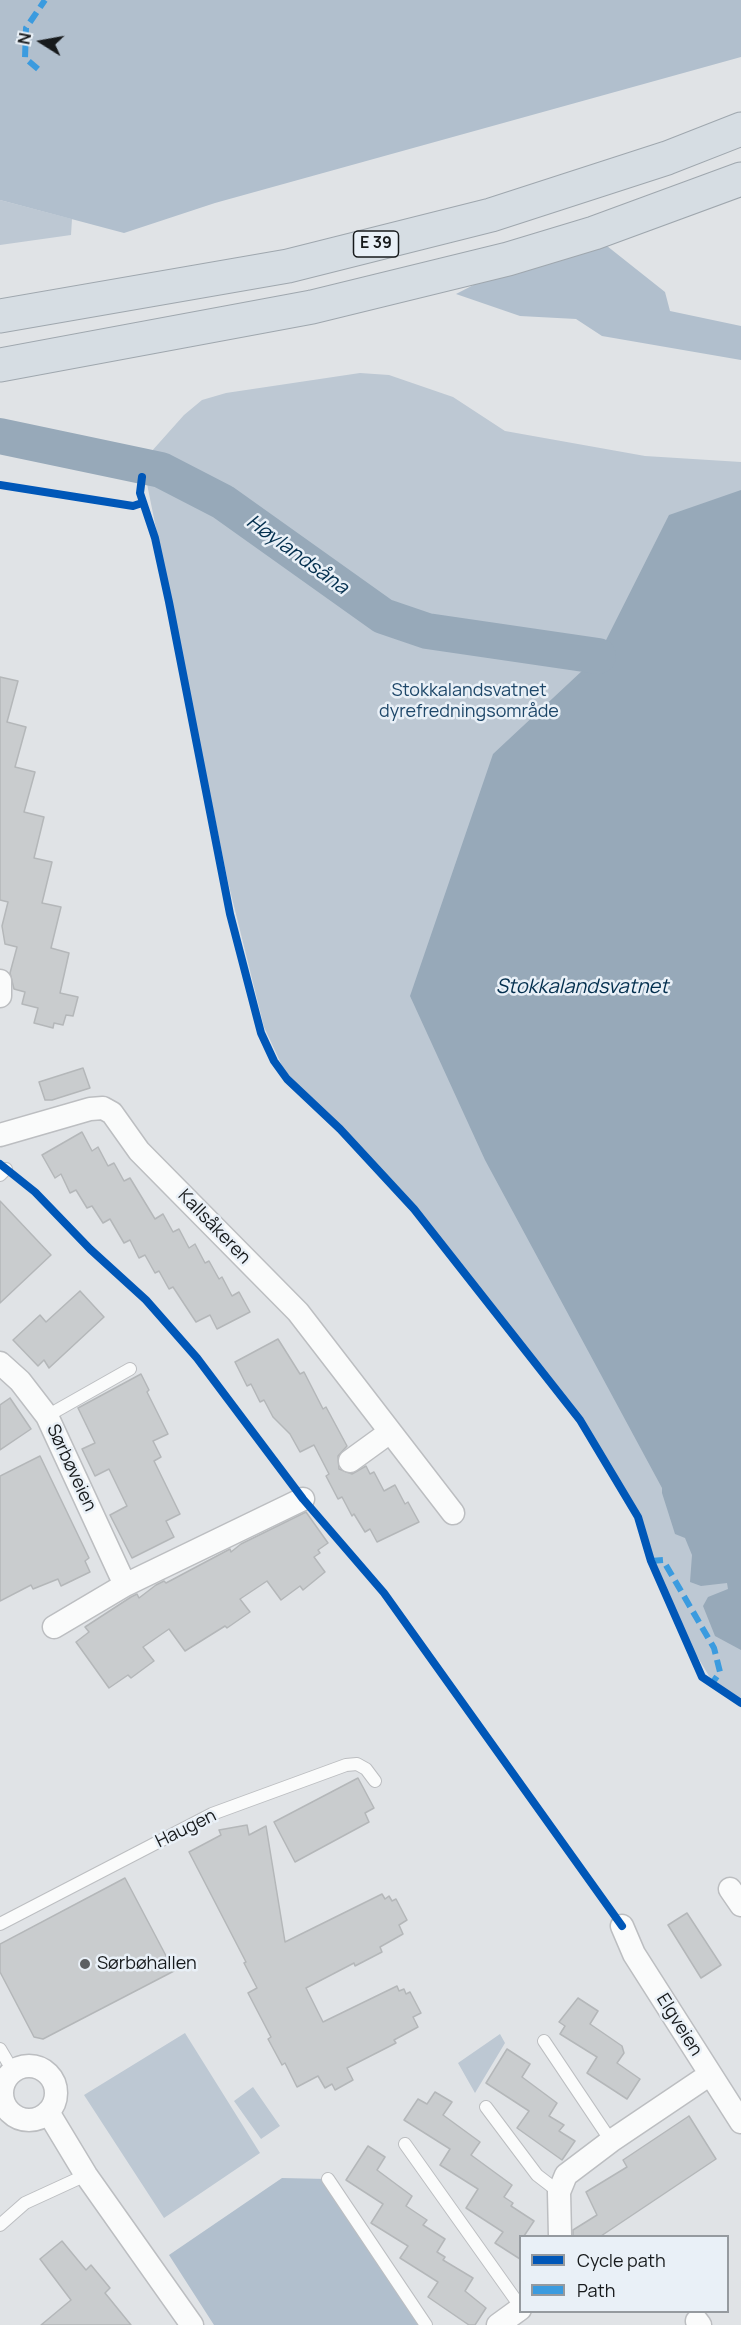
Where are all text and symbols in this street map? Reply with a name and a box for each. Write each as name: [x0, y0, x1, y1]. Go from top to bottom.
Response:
north arrow: [12, 12, 72, 72]
text: N: [12, 31, 36, 46]
road number: E 39: [354, 231, 398, 257]
water label: Høylandsåna: [242, 510, 352, 600]
park label: Stokkalandsvatnet dyrefredningsområde: [379, 680, 559, 722]
water label: Stokkalandsvatnet: [496, 975, 668, 999]
street label: Kallsåkeren: [173, 1185, 255, 1269]
street label: Sørbøveien: [41, 1421, 101, 1515]
street label: Haugen: [152, 1805, 220, 1853]
place label: Sørbøhallen: [97, 1953, 197, 1975]
marker: Sørbøhallen: [78, 1957, 92, 1971]
street label: Elgveien: [651, 1990, 707, 2060]
legend: [519, 2235, 729, 2313]
text: Cycle path: [577, 2248, 666, 2272]
text: Path: [577, 2278, 615, 2302]

